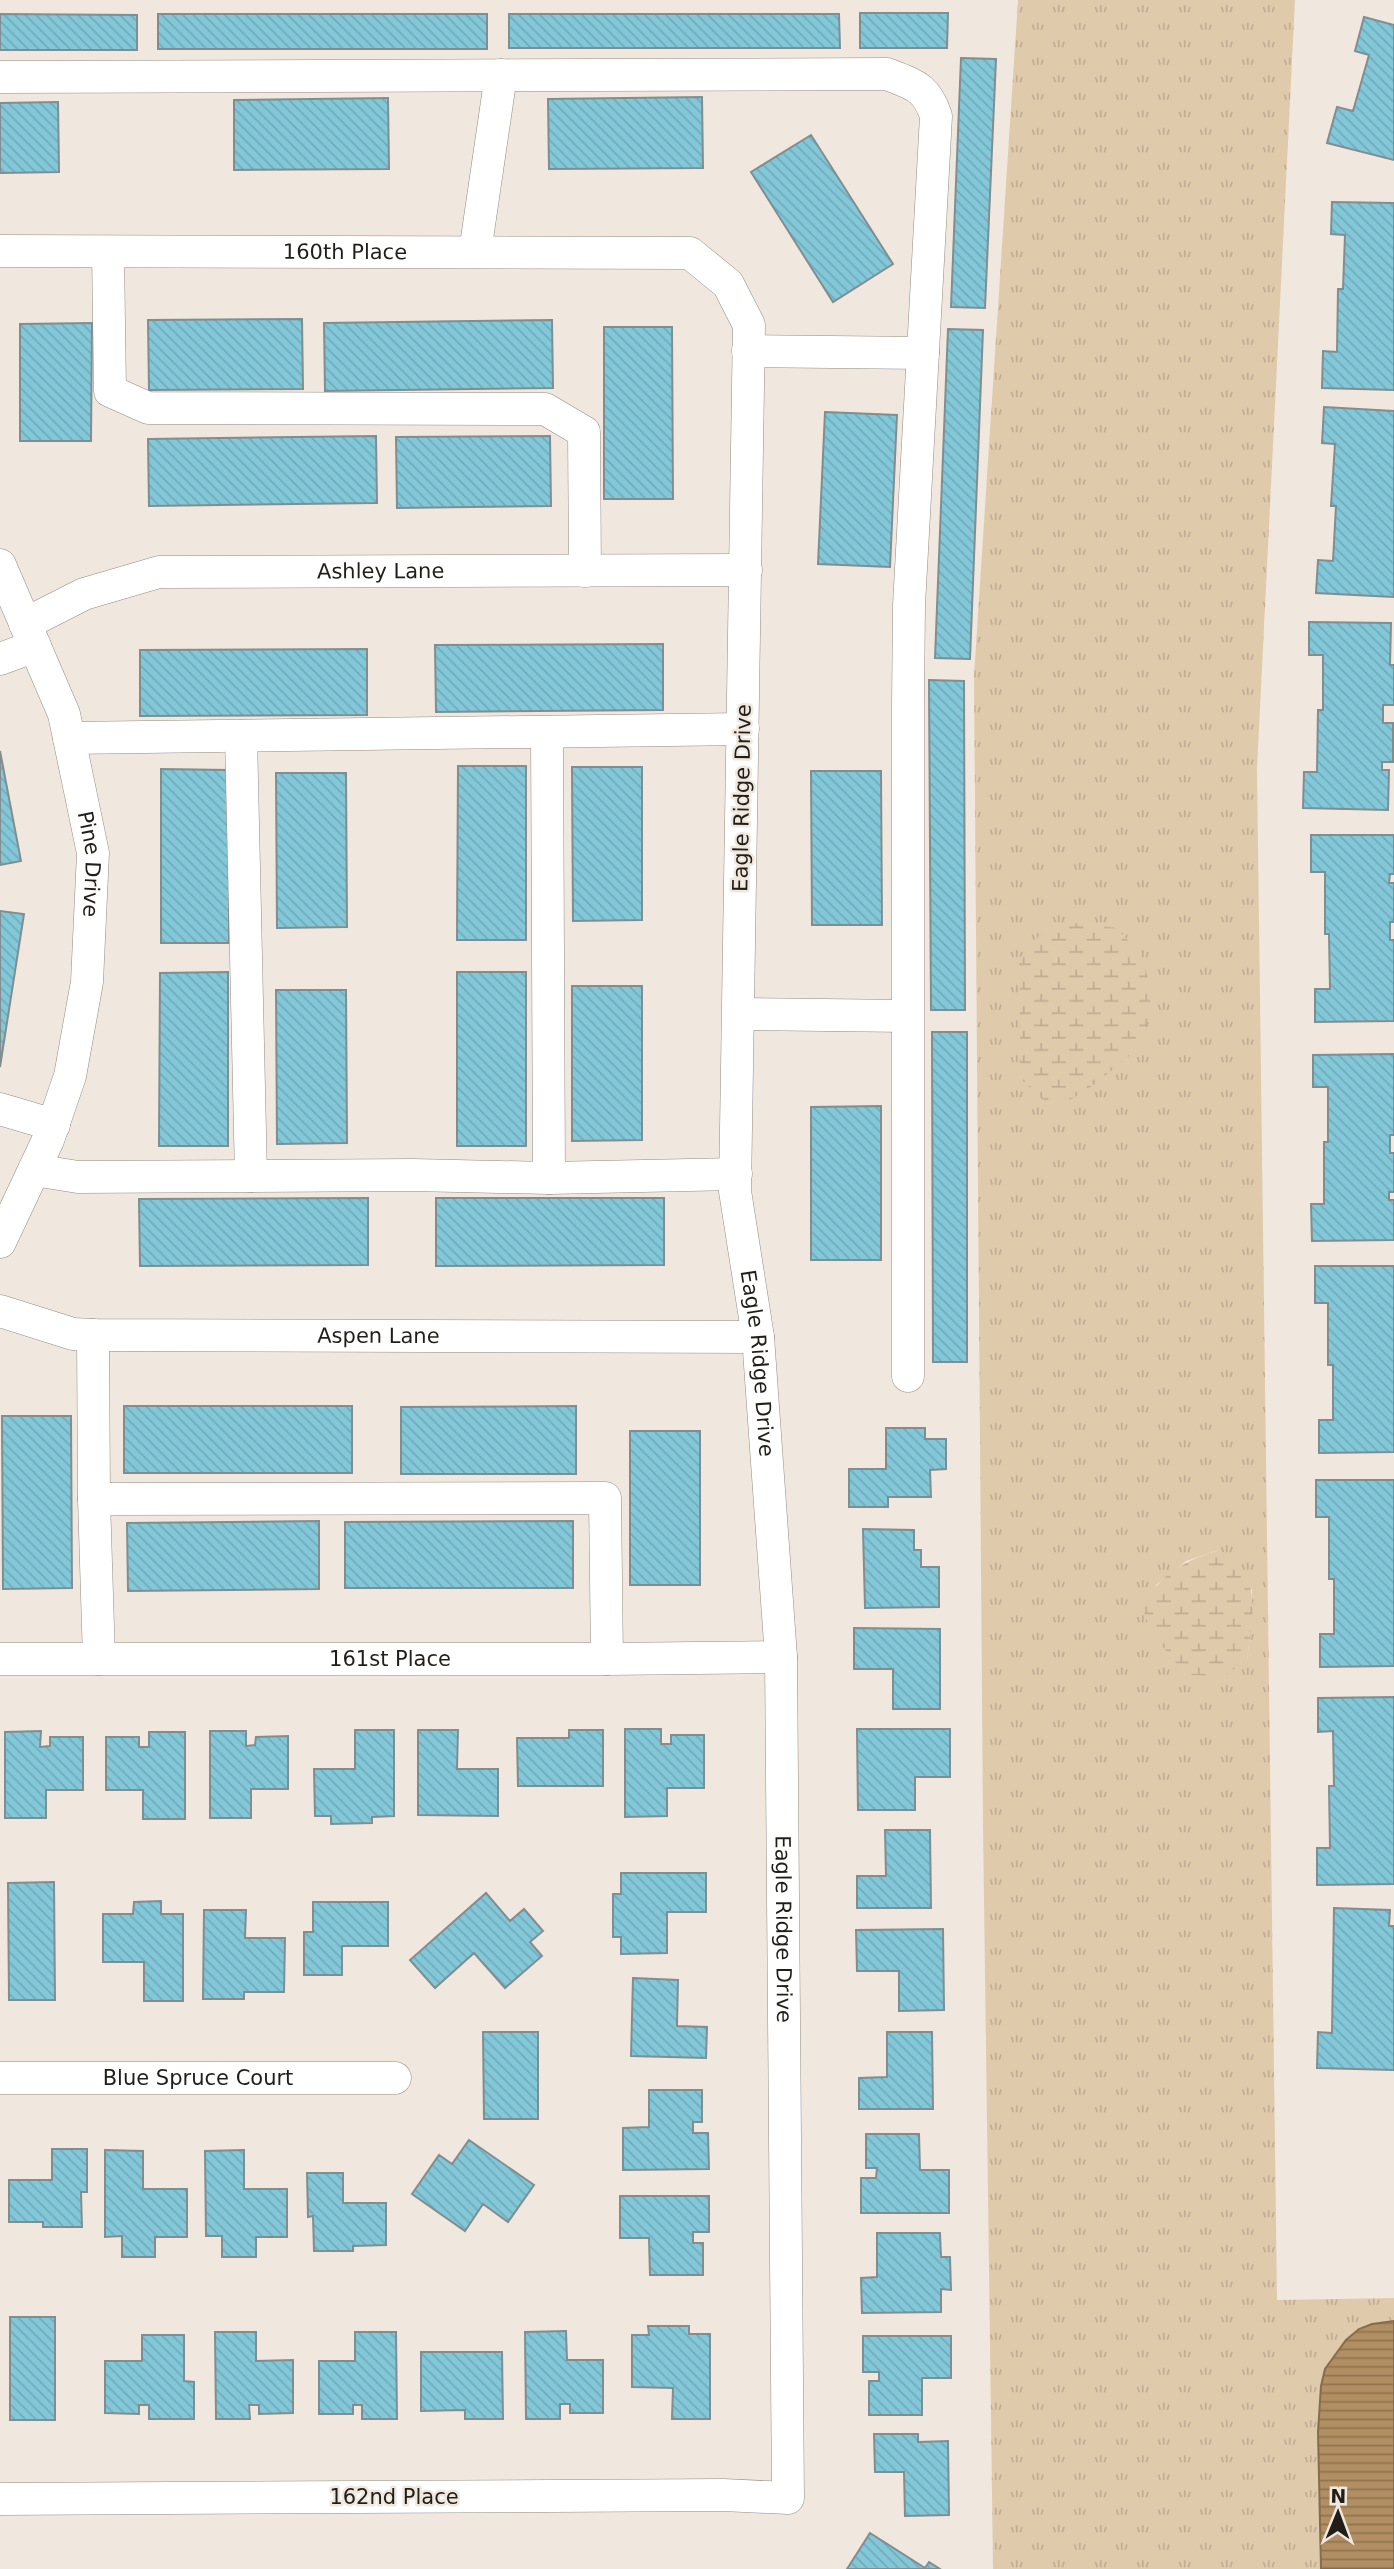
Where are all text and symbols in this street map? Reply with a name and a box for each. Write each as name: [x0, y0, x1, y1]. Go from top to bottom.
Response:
street label: 160th Place: [283, 240, 407, 264]
street label: Ashley Lane: [317, 559, 444, 583]
street label: Eagle Ridge Drive: [728, 704, 756, 892]
street label: Pine Drive: [73, 809, 105, 918]
street label: Eagle Ridge Drive: [736, 1268, 779, 1457]
street label: Aspen Lane: [317, 1324, 440, 1348]
street label: 161st Place: [329, 1647, 451, 1671]
street label: Eagle Ridge Drive: [770, 1835, 796, 2023]
street label: Blue Spruce Court: [103, 2066, 293, 2090]
north arrow: [1303, 2478, 1373, 2548]
street label: 162nd Place: [329, 2485, 459, 2509]
text: N: [1330, 2485, 1346, 2507]

